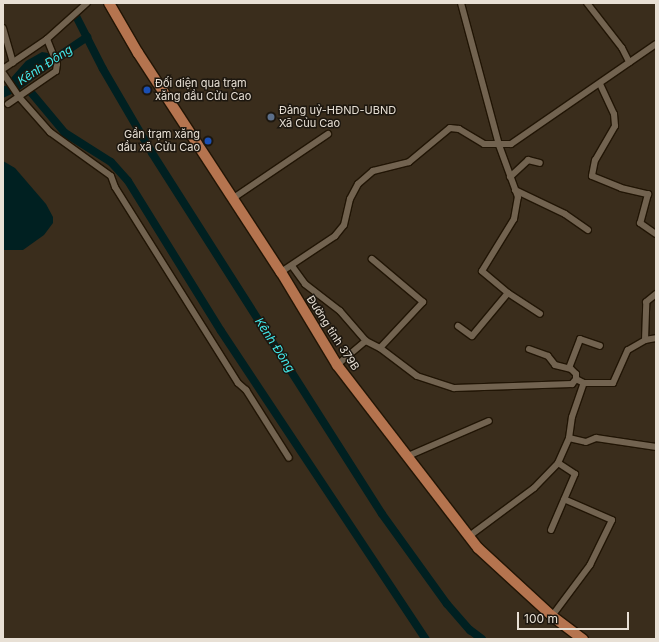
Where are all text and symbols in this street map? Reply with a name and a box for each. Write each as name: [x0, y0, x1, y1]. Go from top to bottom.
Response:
water label: Kênh Đông: [15, 42, 75, 88]
place label: Đối diện qua trạm xăng dầu Cửu Cao: [155, 77, 251, 103]
marker: Đối diện qua trạm xăng dầu Cửu Cao: [142, 85, 152, 95]
place label: Đảng uỷ-HĐND-UBND Xã Củu Cao: [279, 104, 396, 130]
marker: Đảng uỷ-HĐND-UBND Xã Củu Cao: [266, 112, 276, 122]
place label: Gần trạm xăng dầu xã Cửu Cao: [117, 128, 200, 154]
marker: Gần trạm xăng dầu xã Cửu Cao: [203, 136, 213, 146]
street label: Đường tỉnh 379B: [304, 293, 362, 373]
water label: Kênh Đông: [252, 315, 298, 375]
scale bar: [519, 604, 631, 630]
text: 100 m: [524, 611, 558, 626]

